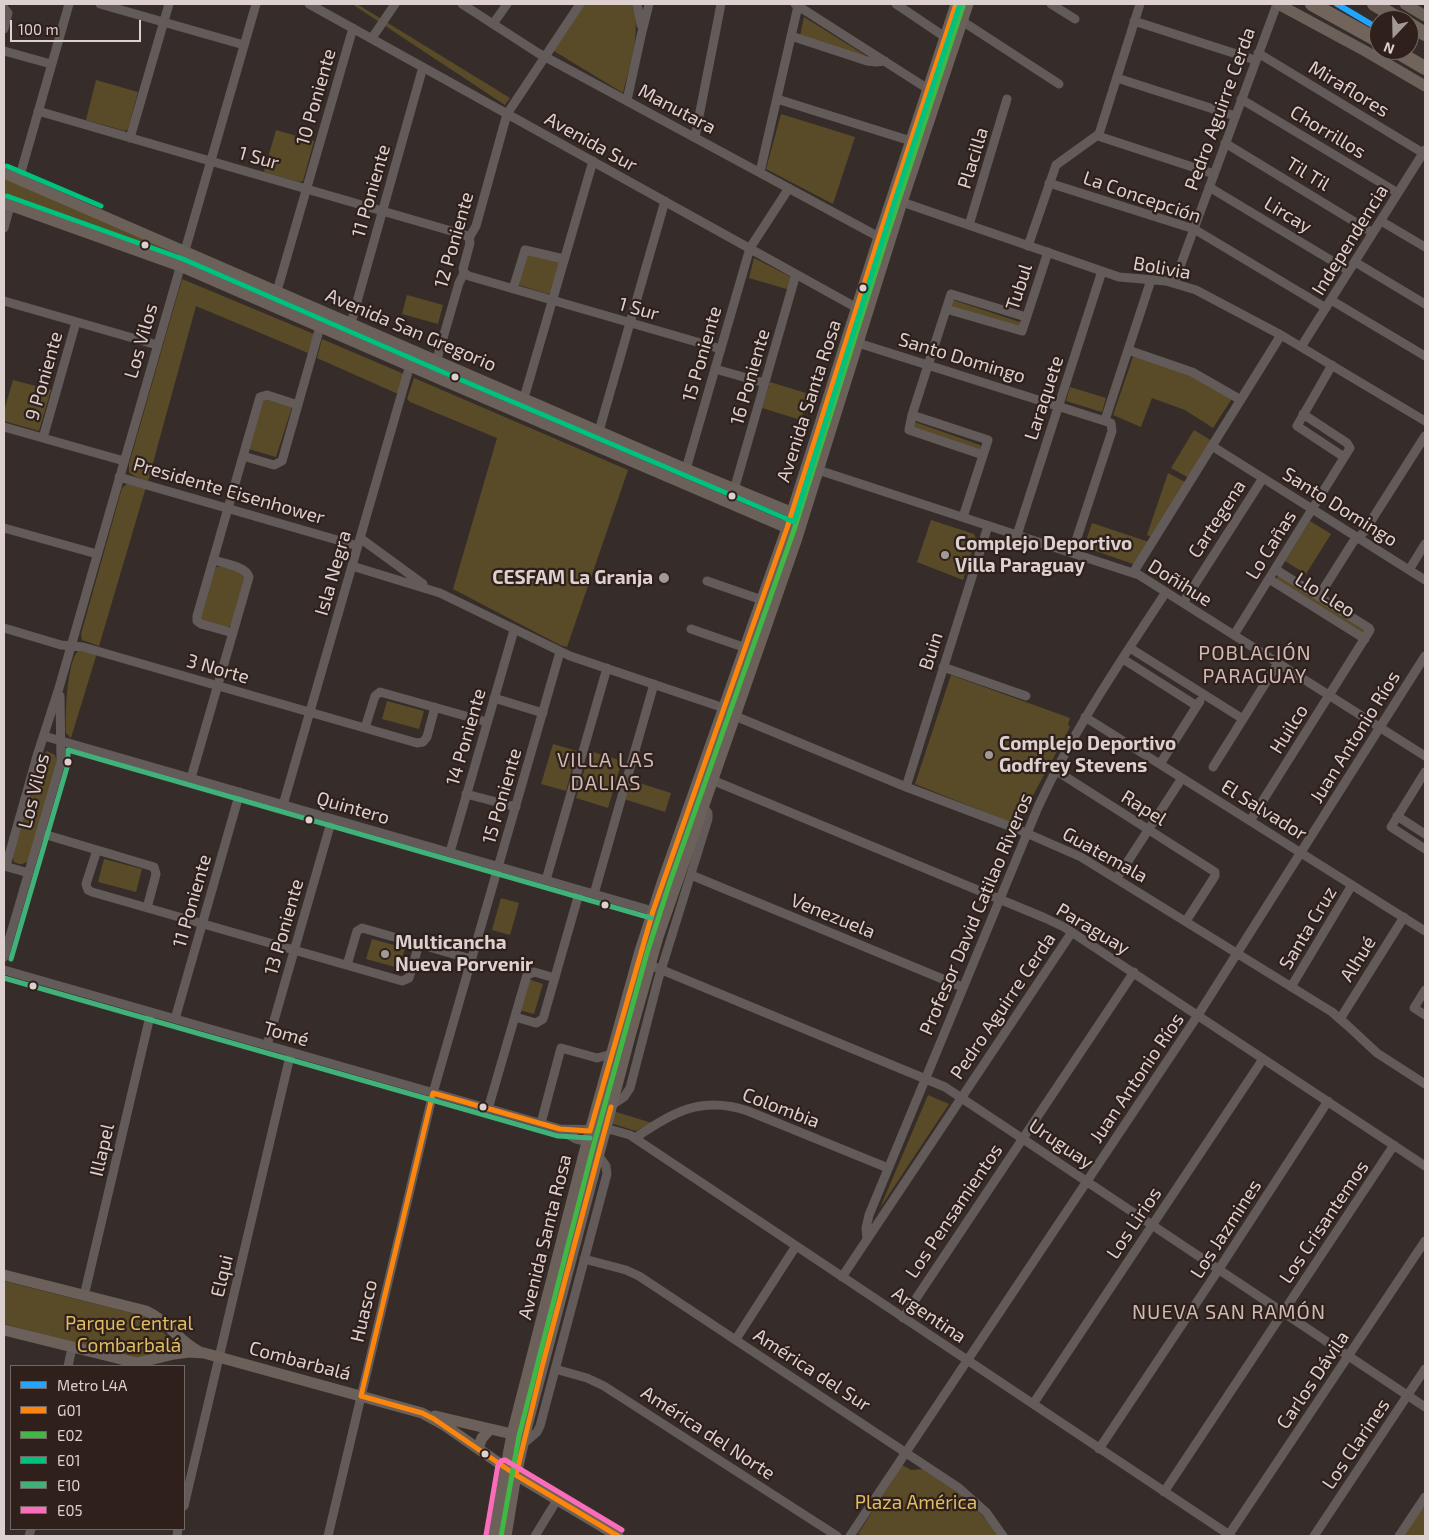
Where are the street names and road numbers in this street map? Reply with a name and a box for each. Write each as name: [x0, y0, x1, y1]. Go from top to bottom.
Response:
street label: Pedro Aguirre Cerda: [1180, 24, 1260, 194]
street label: 10 Poniente: [291, 46, 341, 148]
street label: Miraflores: [1304, 56, 1394, 122]
street label: Manutara: [634, 79, 720, 139]
street label: Chorrillos: [1286, 101, 1370, 163]
street label: Avenida Sur: [541, 107, 641, 177]
street label: Placilla: [953, 125, 993, 191]
street label: 1 Sur: [236, 141, 282, 175]
street label: 11 Poniente: [347, 142, 395, 240]
street label: Til Til: [1282, 152, 1334, 196]
street label: La Concepción: [1080, 166, 1204, 228]
street label: Independencia: [1307, 181, 1393, 299]
street label: 12 Poniente: [429, 189, 479, 291]
street label: Lircay: [1260, 192, 1316, 238]
street label: Bolivia: [1131, 252, 1193, 284]
street label: Tubul: [1001, 261, 1037, 313]
street label: Avenida San Gregorio: [322, 284, 500, 376]
street label: 1 Sur: [616, 292, 662, 326]
street label: Los Vilos: [119, 301, 163, 381]
street label: 15 Poniente: [677, 304, 727, 404]
street label: Avenida Santa Rosa: [772, 317, 846, 485]
street label: 16 Poniente: [725, 326, 775, 428]
street label: Santo Domingo: [896, 328, 1028, 388]
street label: 9 Poniente: [20, 329, 68, 423]
street label: Laraquete: [1020, 353, 1068, 443]
street label: Presidente Eisenhower: [131, 453, 327, 529]
street label: Santo Domingo: [1278, 462, 1402, 552]
street label: Cartegena: [1183, 476, 1251, 562]
street label: Lo Cañas: [1241, 506, 1301, 584]
street label: Isla Negra: [310, 528, 356, 618]
street label: Doñihue: [1144, 554, 1216, 612]
street label: Llo Lleo: [1291, 568, 1359, 622]
street label: Buin: [914, 629, 948, 673]
street label: 3 Norte: [184, 649, 252, 689]
street label: Juan Antonio Ríos: [1305, 667, 1405, 807]
street label: 14 Poniente: [441, 686, 491, 788]
street label: Huilco: [1265, 700, 1313, 758]
street label: 15 Poniente: [477, 746, 527, 846]
street label: Los Vilos: [14, 751, 54, 831]
street label: El Salvador: [1217, 775, 1311, 845]
street label: Rapel: [1117, 785, 1171, 831]
street label: Quintero: [314, 787, 392, 829]
street label: Profesor David Catilao Riveros: [915, 790, 1037, 1038]
street label: Guatemala: [1058, 822, 1152, 888]
street label: 11 Poniente: [168, 852, 216, 950]
street label: 13 Poniente: [259, 876, 309, 978]
street label: Santa Cruz: [1274, 882, 1342, 974]
street label: Venezuela: [787, 889, 879, 943]
street label: Paraguay: [1052, 898, 1134, 960]
street label: Pedro Aguirre Cerda: [946, 928, 1060, 1084]
street label: Alhué: [1335, 932, 1381, 986]
street label: Juan Antonio Ríos: [1085, 1009, 1189, 1147]
street label: Tomé: [260, 1017, 312, 1051]
street label: Colombia: [739, 1083, 823, 1133]
street label: Uruguay: [1024, 1114, 1098, 1174]
street label: Illapel: [85, 1121, 119, 1179]
street label: Los Pensamientos: [901, 1139, 1007, 1283]
street label: Avenida Santa Rosa: [513, 1152, 577, 1322]
street label: Los Crisantemos: [1275, 1156, 1373, 1288]
street label: Los Jazmines: [1186, 1175, 1266, 1283]
street label: Los Lirios: [1102, 1183, 1166, 1263]
street label: Elqui: [206, 1253, 238, 1299]
street label: Huasco: [346, 1277, 382, 1345]
street label: Argentina: [888, 1282, 970, 1348]
street label: América del Sur: [749, 1324, 875, 1416]
street label: Carlos Dávila: [1272, 1327, 1354, 1433]
street label: Combarbalá: [247, 1336, 353, 1386]
street label: América del Norte: [637, 1381, 779, 1485]
street label: Los Clarines: [1317, 1394, 1395, 1494]

